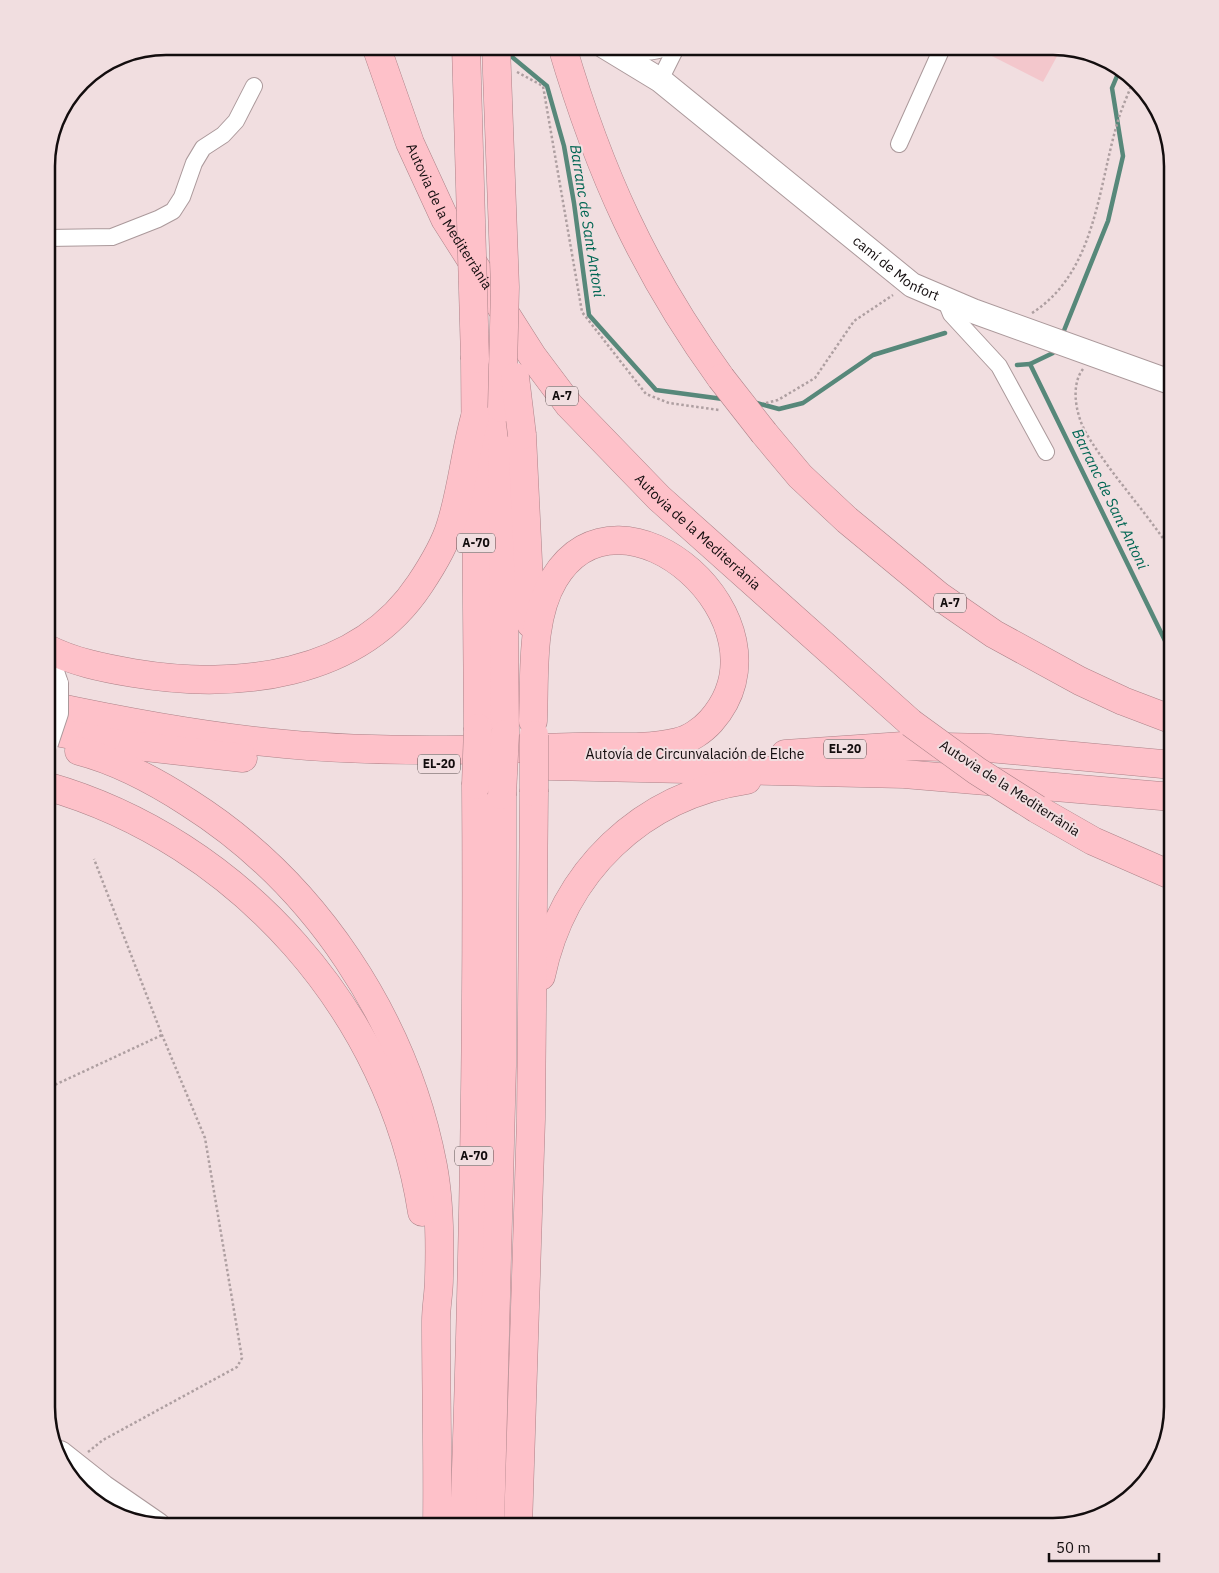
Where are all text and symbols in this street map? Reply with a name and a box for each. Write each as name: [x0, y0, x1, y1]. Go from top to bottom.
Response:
street label: Autovia de la Mediterrània: [402, 140, 497, 293]
water label: Barranc de Sant Antoni: [566, 143, 609, 299]
street label: camí de Monfort: [849, 232, 942, 305]
road number: A-7: [546, 386, 578, 406]
water label: Barranc de Sant Antoni: [1068, 425, 1153, 572]
street label: Autovia de la Mediterrània: [631, 470, 765, 594]
road number: A-70: [457, 534, 495, 552]
road number: A-7: [934, 594, 966, 612]
street label: Autovia de la Mediterrània: [936, 736, 1084, 841]
road number: EL-20: [824, 740, 866, 759]
street label: Autovía de Circunvalación de Elche: [586, 745, 805, 763]
road number: EL-20: [418, 754, 460, 774]
road number: A-70: [455, 1146, 493, 1166]
scale bar: [1049, 1530, 1159, 1562]
text: 50 m: [1056, 1538, 1091, 1557]

